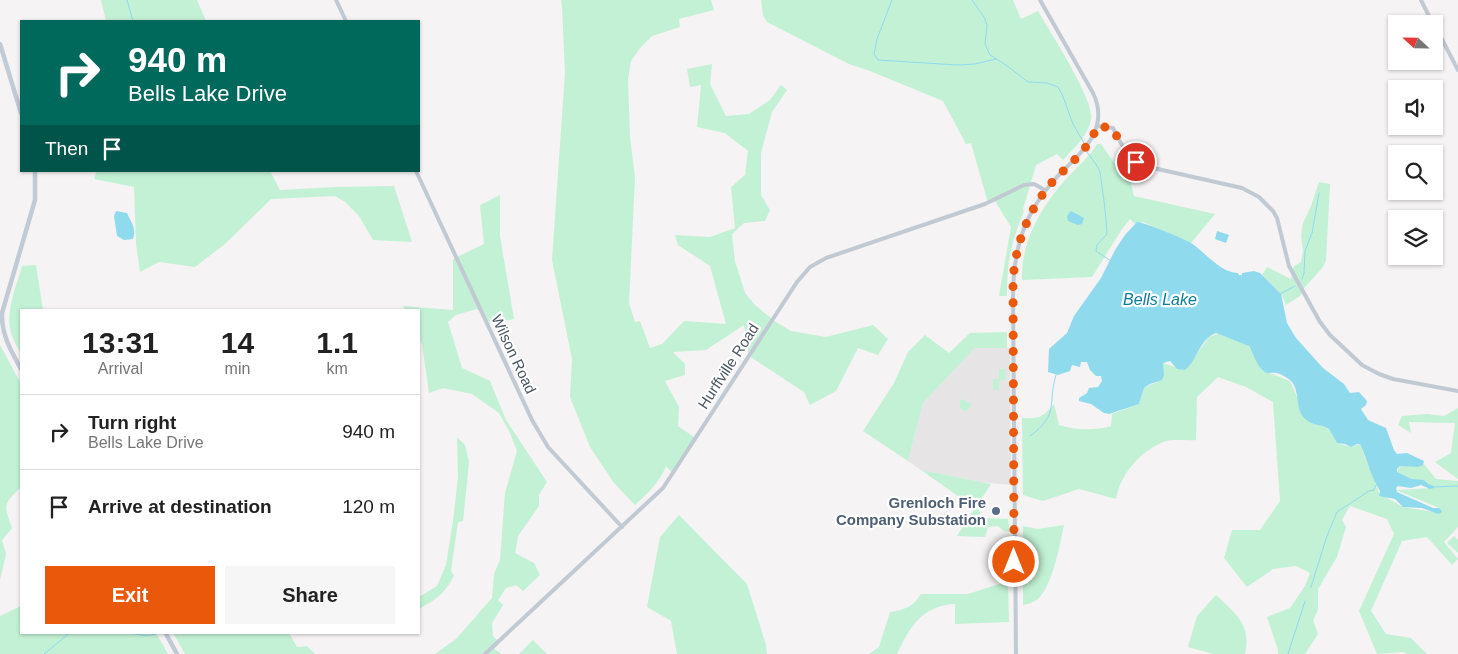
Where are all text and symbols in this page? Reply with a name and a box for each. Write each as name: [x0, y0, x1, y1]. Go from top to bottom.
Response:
north arrow: [1388, 15, 1442, 70]
map controls: [1388, 15, 1443, 265]
icon: right: [45, 40, 110, 105]
text: 940 m: [128, 40, 227, 79]
button: sound: [1388, 80, 1443, 135]
text: Bells Lake Drive: [128, 81, 287, 106]
icon: arrive: [98, 135, 126, 163]
text: Then: [45, 138, 88, 159]
pin: [1115, 141, 1157, 183]
button: search: [1388, 145, 1443, 200]
icon: arrive: [1122, 148, 1150, 176]
button: layers: [1388, 210, 1443, 265]
water label: Bells Lake: [1123, 291, 1197, 308]
street label: Wilson Road: [488, 312, 540, 396]
street label: Hurffville Road: [694, 320, 762, 412]
text: 13:31: [82, 326, 159, 359]
text: 14: [221, 326, 254, 359]
text: 1.1: [316, 326, 358, 359]
text: Arrival: [98, 360, 143, 377]
text: min: [225, 360, 250, 377]
text: km: [326, 360, 348, 377]
text: Turn right: [88, 412, 176, 433]
icon: right: [45, 418, 73, 446]
text: 940 m: [342, 421, 395, 442]
text: Bells Lake Drive: [88, 434, 204, 451]
icon: arrive: [45, 493, 73, 521]
place label: Grenloch Fire Company Substation: [836, 494, 986, 528]
text: Arrive at destination: [88, 496, 272, 517]
text: 120 m: [342, 496, 395, 517]
marker: Grenloch Fire Company Substation: [990, 505, 1002, 517]
position arrow: [987, 535, 1039, 587]
button: Exit: [45, 566, 215, 624]
button: Share: [225, 566, 395, 624]

